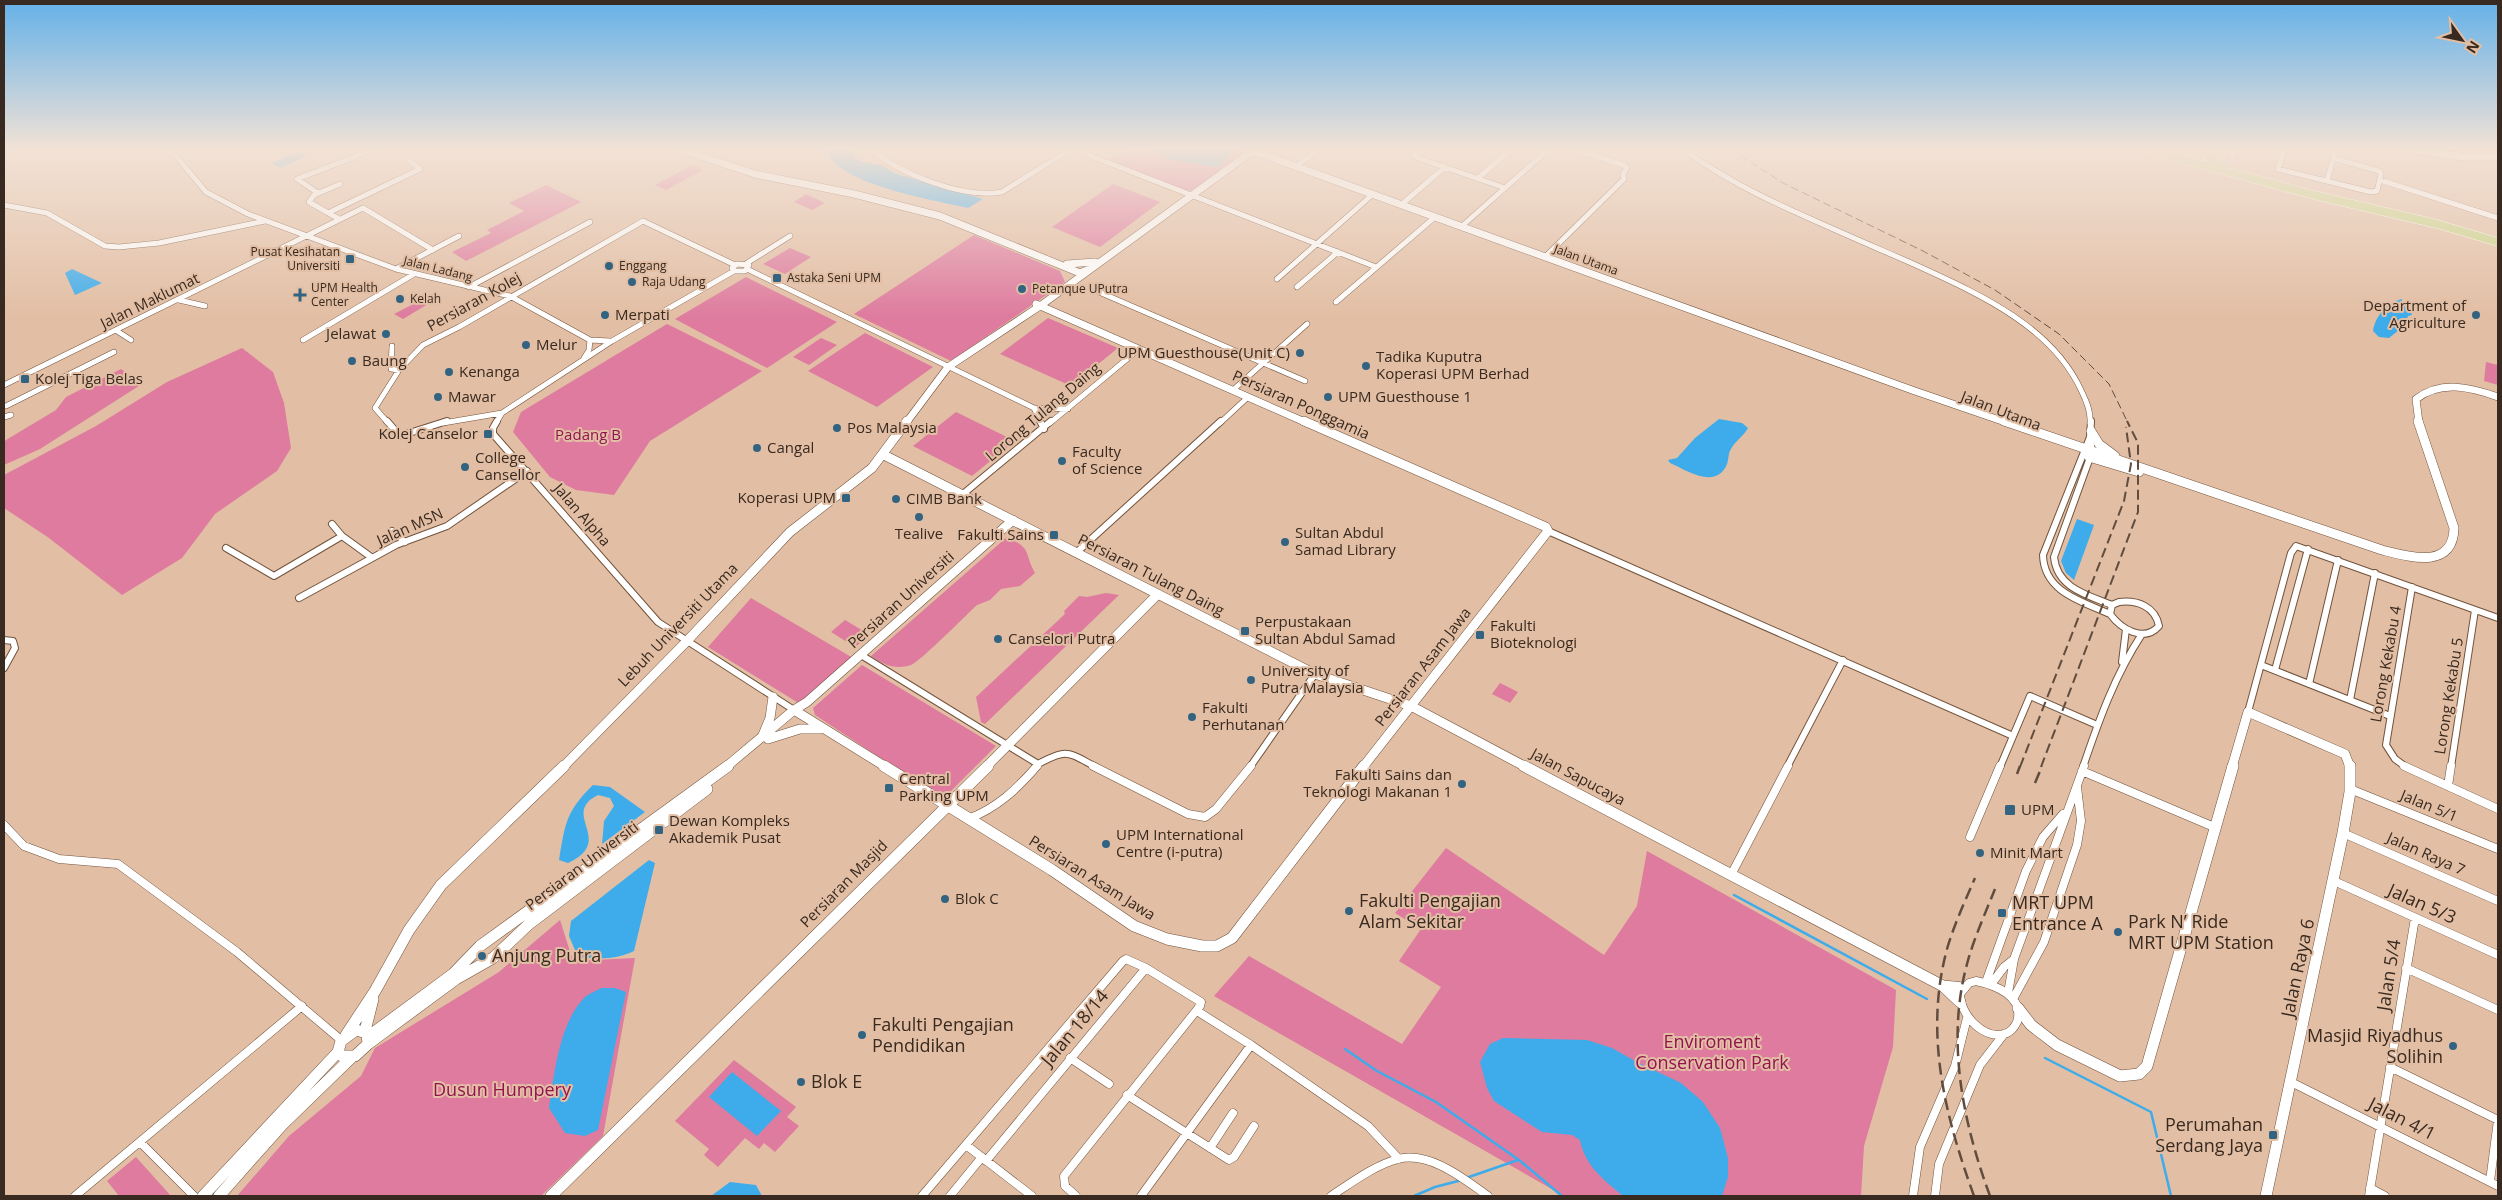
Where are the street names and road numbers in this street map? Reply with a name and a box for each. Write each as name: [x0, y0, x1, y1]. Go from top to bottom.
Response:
street label: Jalan Utama: [1551, 240, 1621, 279]
street label: Jalan Ladang: [401, 251, 475, 285]
street label: Jalan Maklumat: [95, 267, 202, 334]
street label: Persiaran Kolej: [423, 267, 524, 335]
street label: Lorong Tulang Daing: [981, 357, 1104, 465]
street label: Persiaran Ponggamia: [1230, 365, 1373, 443]
street label: Jalan Utama: [1957, 385, 2044, 435]
street label: Jalan Alpha: [548, 477, 616, 550]
street label: Jalan MSN: [371, 503, 446, 550]
street label: Persiaran Tulang Daing: [1075, 529, 1228, 620]
street label: Persiaran Universiti: [843, 546, 958, 652]
street label: Lebuh Universiti Utama: [613, 558, 742, 690]
street label: Persiaran Asam Jawa: [1370, 603, 1475, 730]
street label: Lorong Kekabu 4: [2365, 604, 2405, 724]
street label: Lorong Kekabu 5: [2429, 636, 2467, 756]
street label: Jalan Sapucaya: [1526, 742, 1629, 809]
street label: Jalan 5/1: [2396, 784, 2461, 826]
street label: Persiaran Universiti: [521, 816, 642, 914]
street label: Jalan Raya 7: [2382, 826, 2469, 879]
street label: Persiaran Asam Jawa: [1026, 830, 1160, 924]
street label: Persiaran Masjid: [795, 835, 891, 931]
street label: Jalan 5/3: [2383, 877, 2460, 929]
street label: Jalan Raya 6: [2274, 916, 2319, 1021]
street label: Jalan 5/4: [2370, 937, 2406, 1014]
street label: Jalan 18/14: [1034, 984, 1113, 1072]
street label: Jalan 4/1: [2363, 1090, 2440, 1145]

